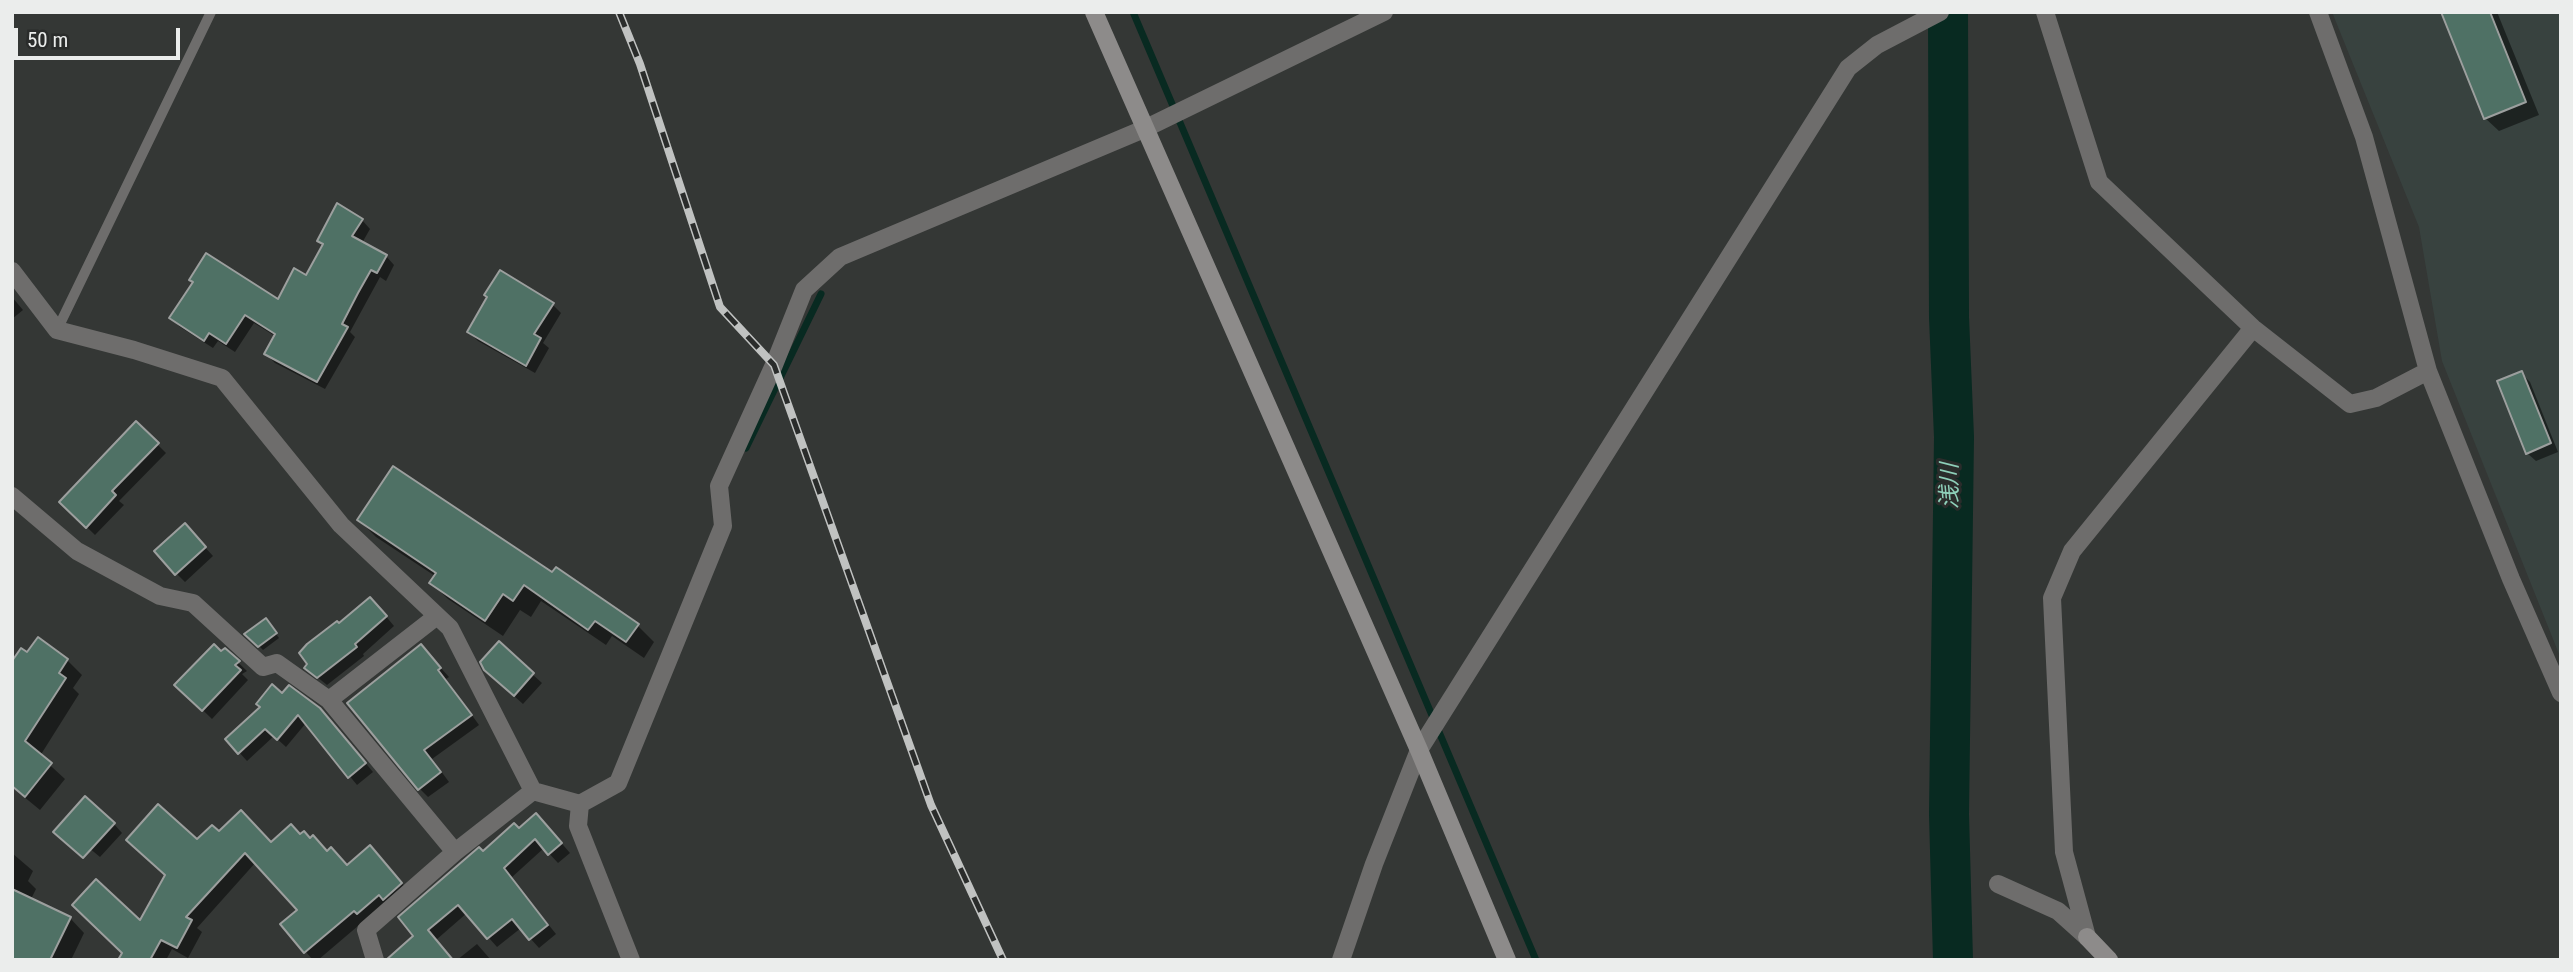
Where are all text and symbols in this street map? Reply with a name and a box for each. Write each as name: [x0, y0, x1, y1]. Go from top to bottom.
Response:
scale bar: [18, 14, 184, 58]
text: 50 m: [27, 28, 68, 52]
water label: 浅川: [1937, 463, 1965, 509]

